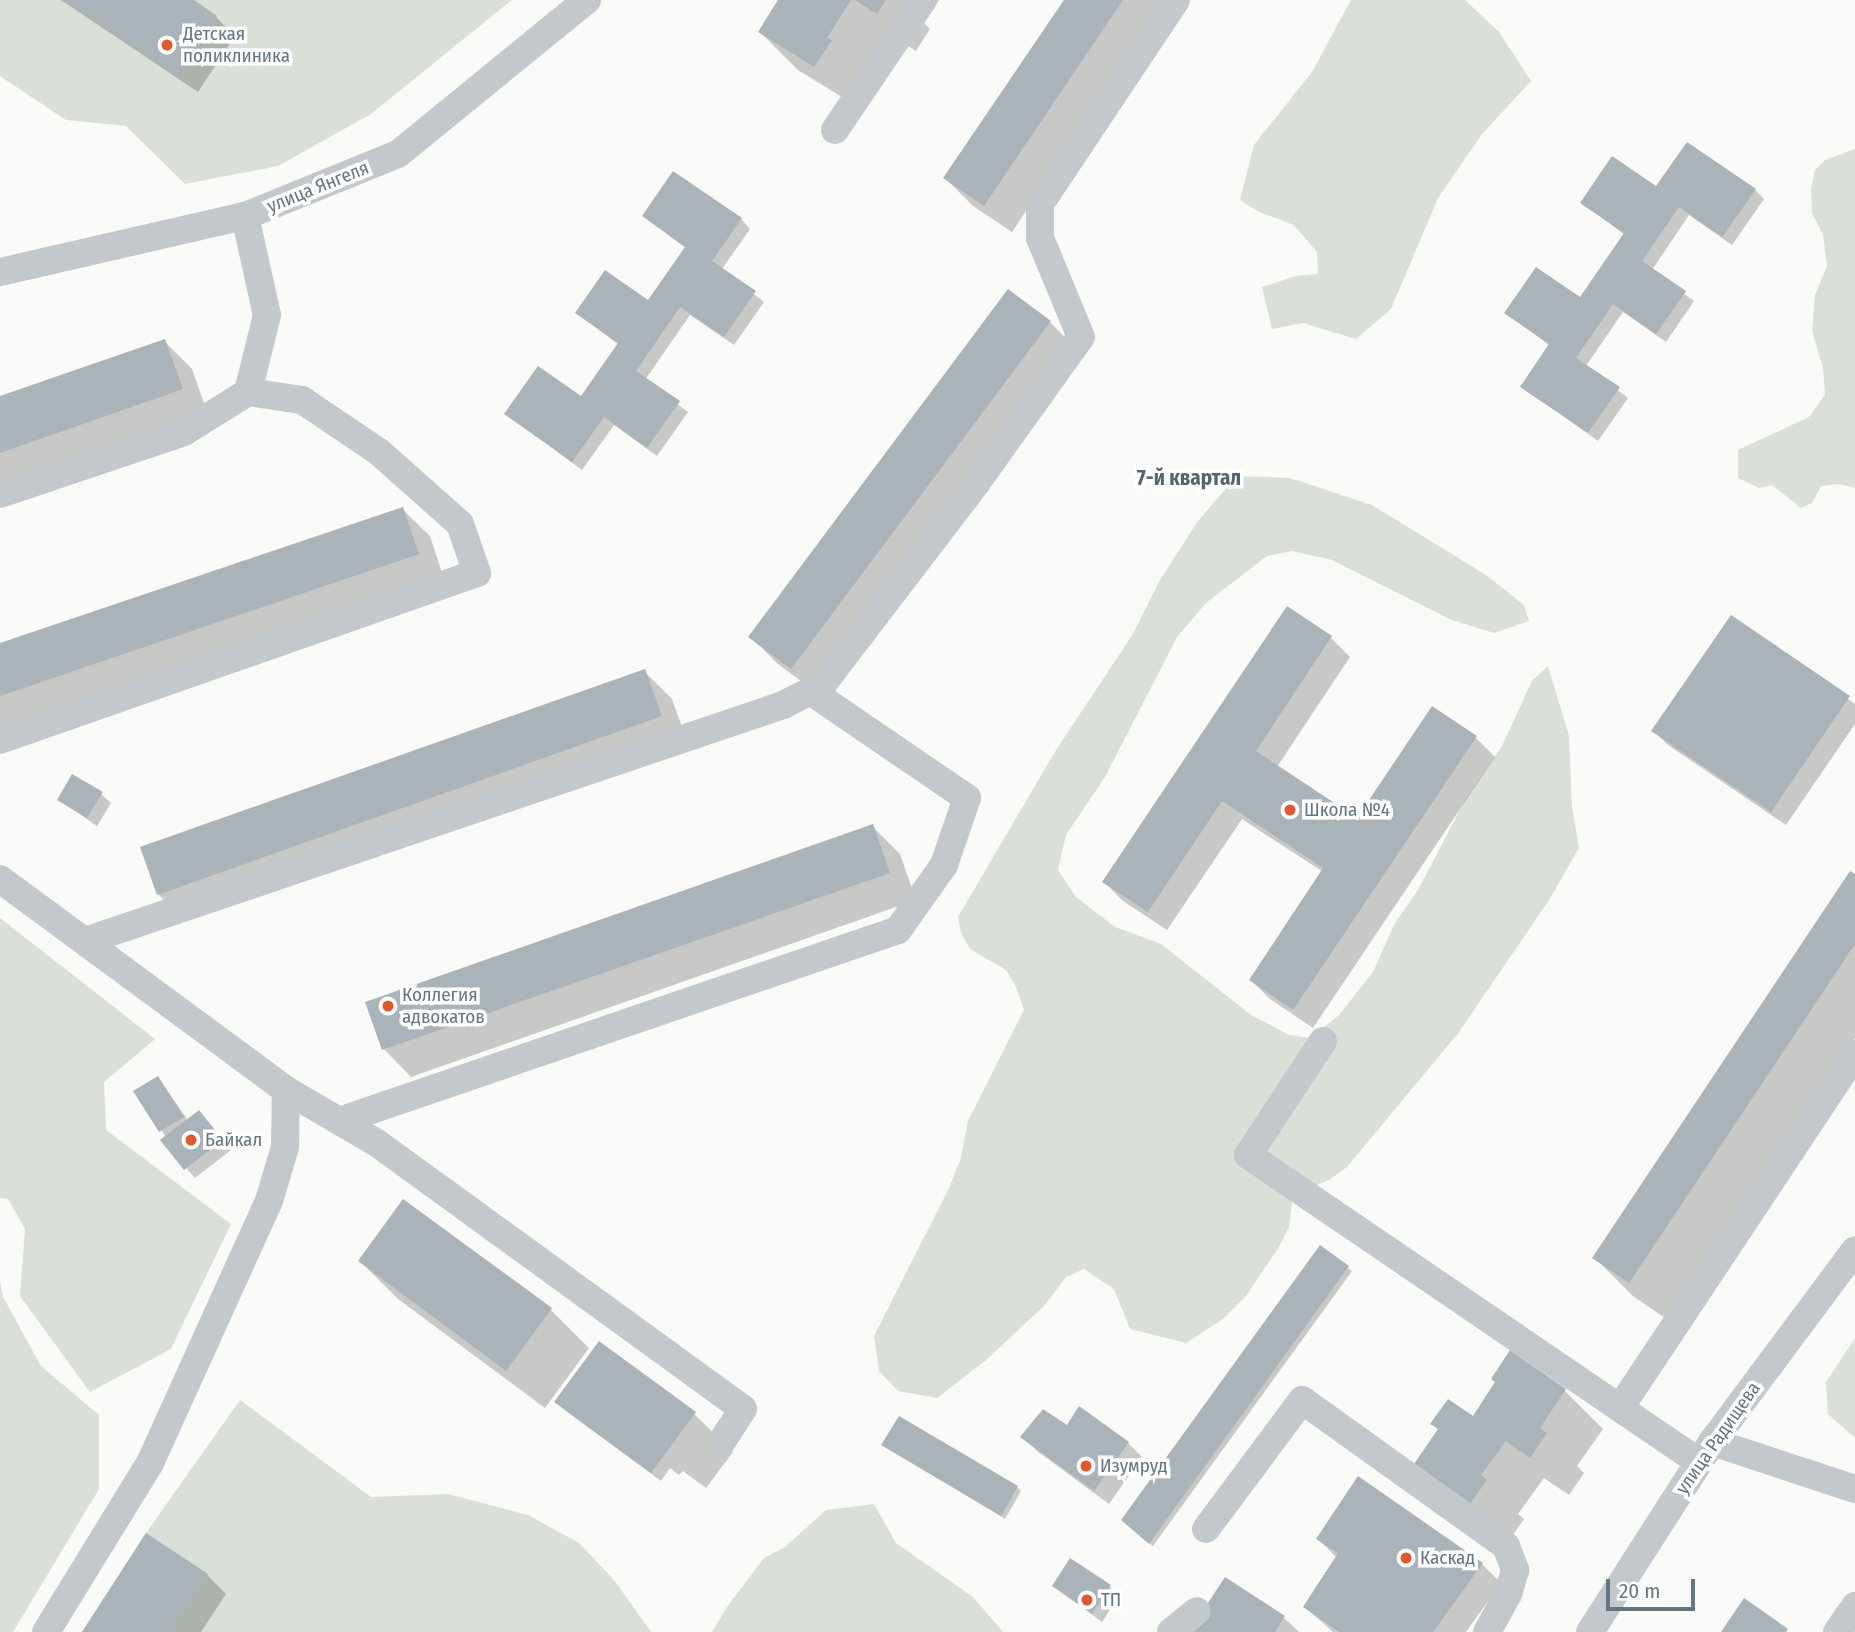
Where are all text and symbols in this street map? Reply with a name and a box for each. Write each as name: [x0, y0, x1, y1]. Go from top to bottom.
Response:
place label: Детская поликлиника: [183, 23, 290, 67]
marker: Детская поликлиника: [157, 35, 177, 55]
street label: улица Янгеля: [264, 156, 372, 218]
district label: 7-й квартал: [1137, 465, 1241, 491]
place label: Школа №4: [1304, 799, 1390, 821]
marker: Школа №4: [1282, 802, 1298, 818]
place label: Коллегия адвокатов: [402, 984, 485, 1028]
marker: Коллегия адвокатов: [380, 998, 396, 1014]
place label: Байкал: [205, 1129, 262, 1151]
marker: Байкал: [183, 1132, 199, 1148]
street label: улица Радищева: [1671, 1378, 1765, 1498]
place label: Изумруд: [1100, 1455, 1168, 1477]
marker: Изумруд: [1078, 1458, 1094, 1474]
place label: Каскад: [1420, 1547, 1475, 1569]
marker: Каскад: [1398, 1550, 1414, 1566]
scale bar: [1610, 1566, 1699, 1610]
text: 20 m: [1619, 1578, 1660, 1604]
place label: ТП: [1101, 1589, 1121, 1611]
marker: ТП: [1079, 1592, 1095, 1608]

